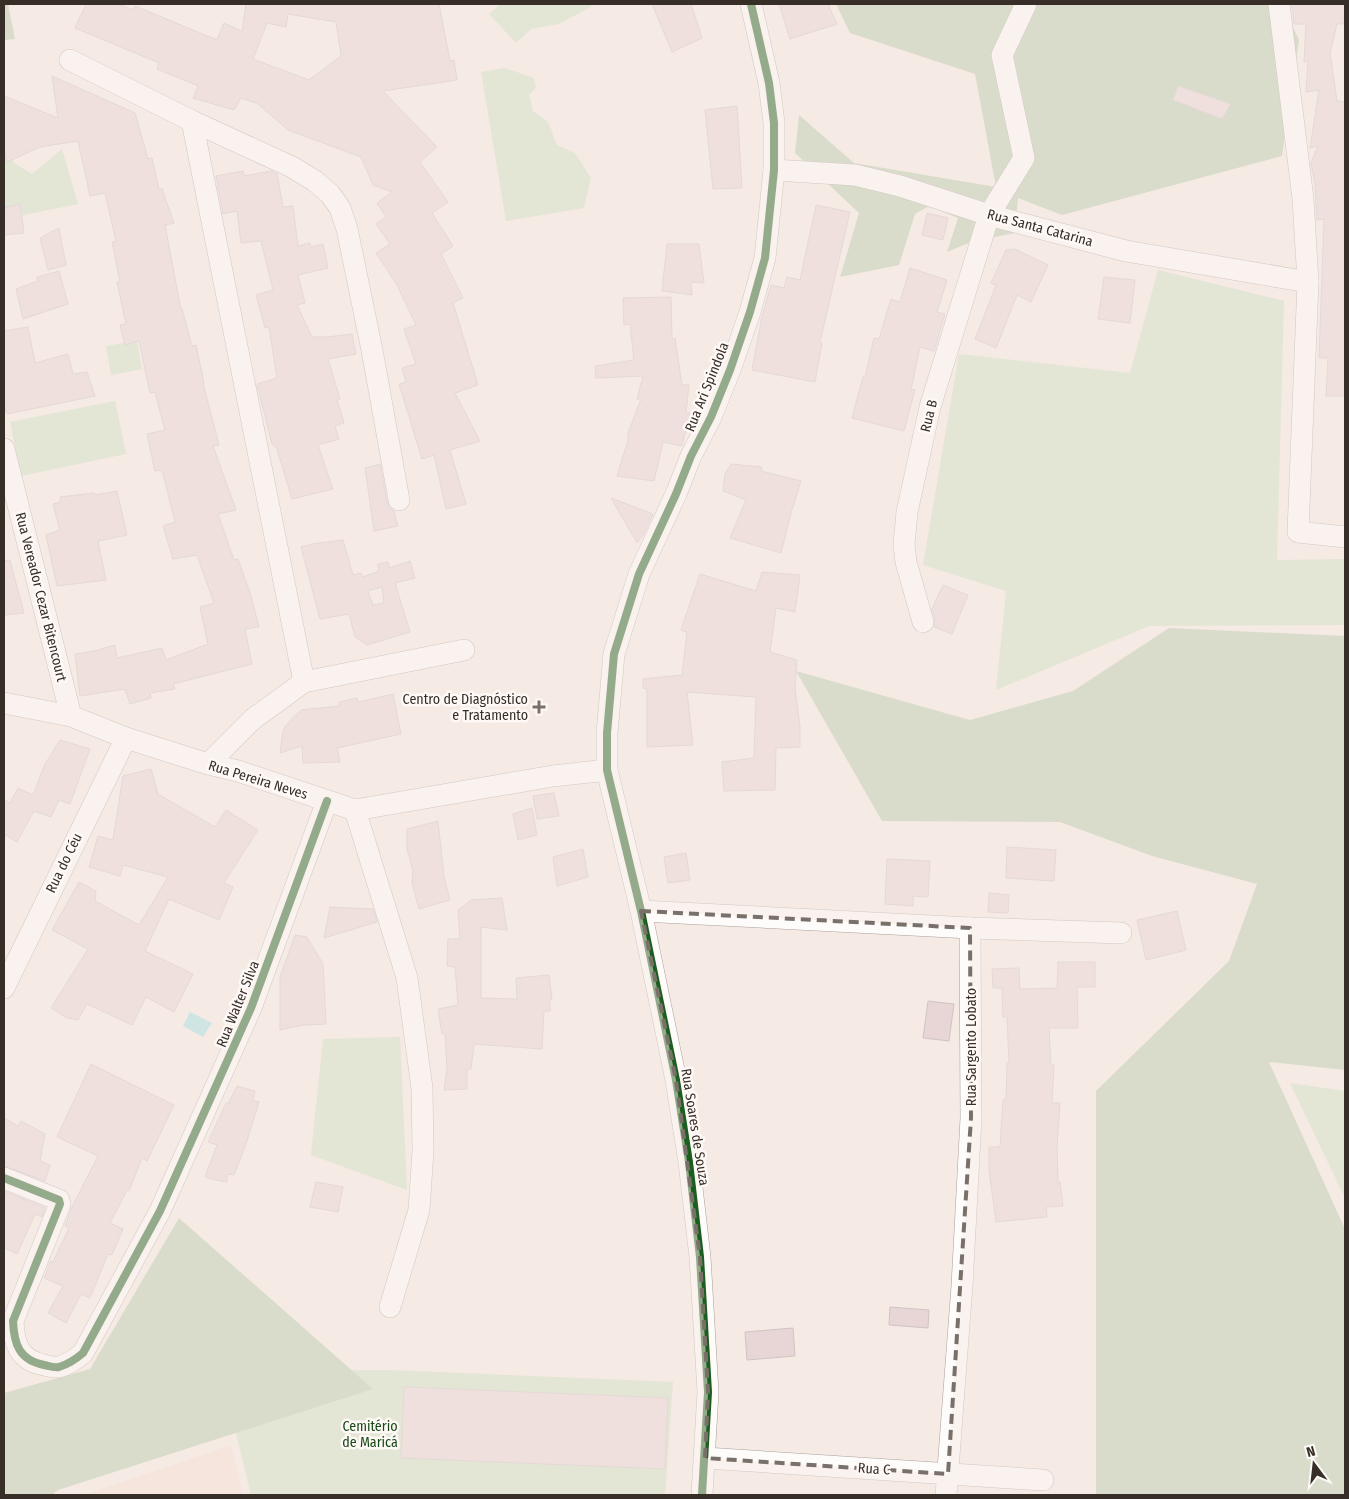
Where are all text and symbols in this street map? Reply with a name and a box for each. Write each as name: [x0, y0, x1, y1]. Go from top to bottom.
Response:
street label: Rua Santa Catarina: [985, 206, 1095, 250]
street label: Rua Ari Spindola: [681, 340, 733, 434]
street label: Rua B: [917, 398, 941, 434]
street label: Rua Vereador Cezar Bitencourt: [12, 511, 70, 684]
place label: Centro de Diagnóstico e Tratamento: [403, 691, 528, 724]
marker: Centro de Diagnóstico e Tratamento: [532, 700, 546, 714]
street label: Rua Pereira Neves: [206, 757, 310, 803]
street label: Rua do Céu: [42, 830, 86, 896]
street label: Rua Walter Silva: [213, 958, 263, 1050]
street label: Rua Sargento Lobato: [963, 988, 980, 1106]
street label: Rua Soares de Souza: [677, 1067, 713, 1187]
park label: Cemitério de Maricá: [342, 1418, 398, 1451]
north arrow: [1289, 1439, 1339, 1489]
text: N: [1305, 1443, 1317, 1461]
street label: Rua C: [857, 1459, 891, 1479]

